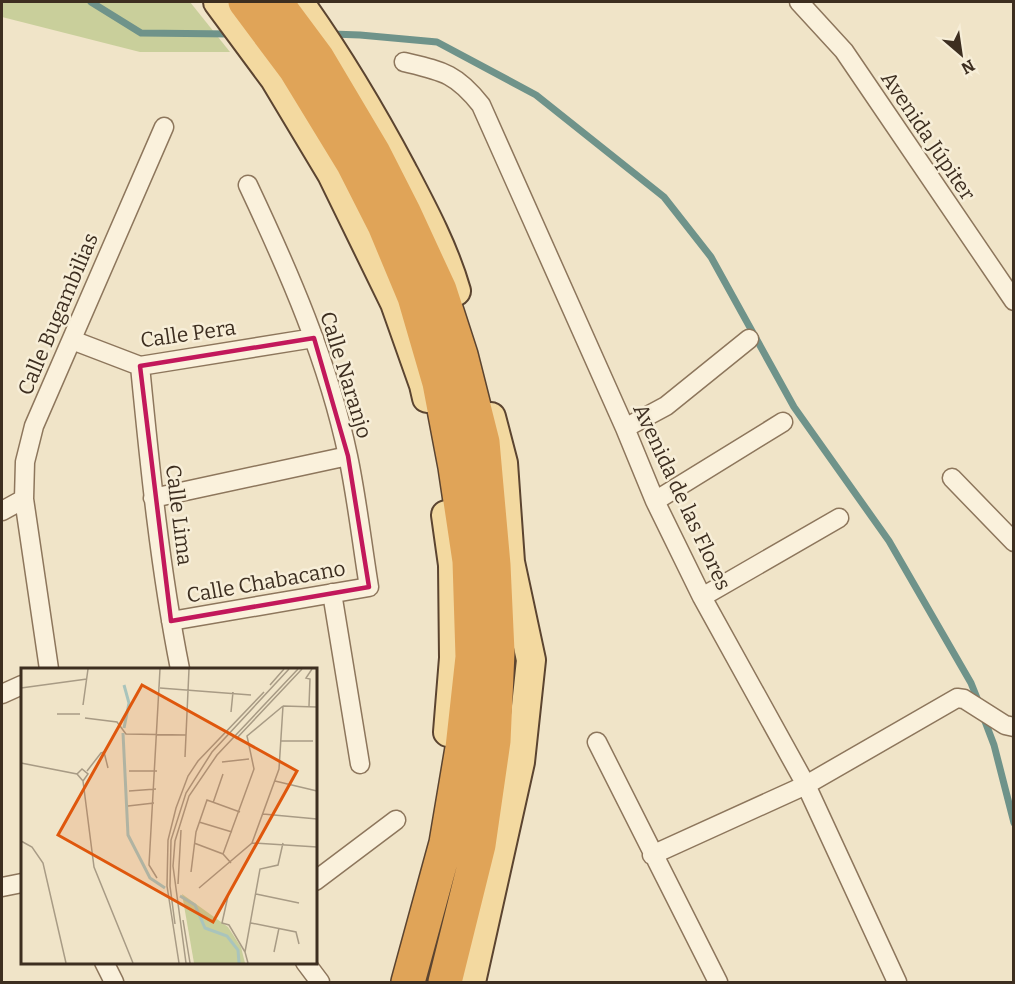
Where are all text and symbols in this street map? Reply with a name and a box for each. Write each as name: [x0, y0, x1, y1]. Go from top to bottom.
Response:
north arrow: [931, 24, 991, 84]
text: N: [958, 55, 978, 78]
street label: Avenida Júpiter: [875, 67, 981, 205]
street label: Calle Bugambilias: [12, 229, 104, 399]
street label: Calle Naranjo: [314, 308, 378, 442]
street label: Calle Pera: [139, 314, 238, 354]
street label: Avenida de las Flores: [627, 399, 737, 595]
street label: Calle Lima: [160, 463, 198, 567]
street label: Calle Chabacano: [185, 555, 347, 609]
inset map: [21, 668, 316, 963]

